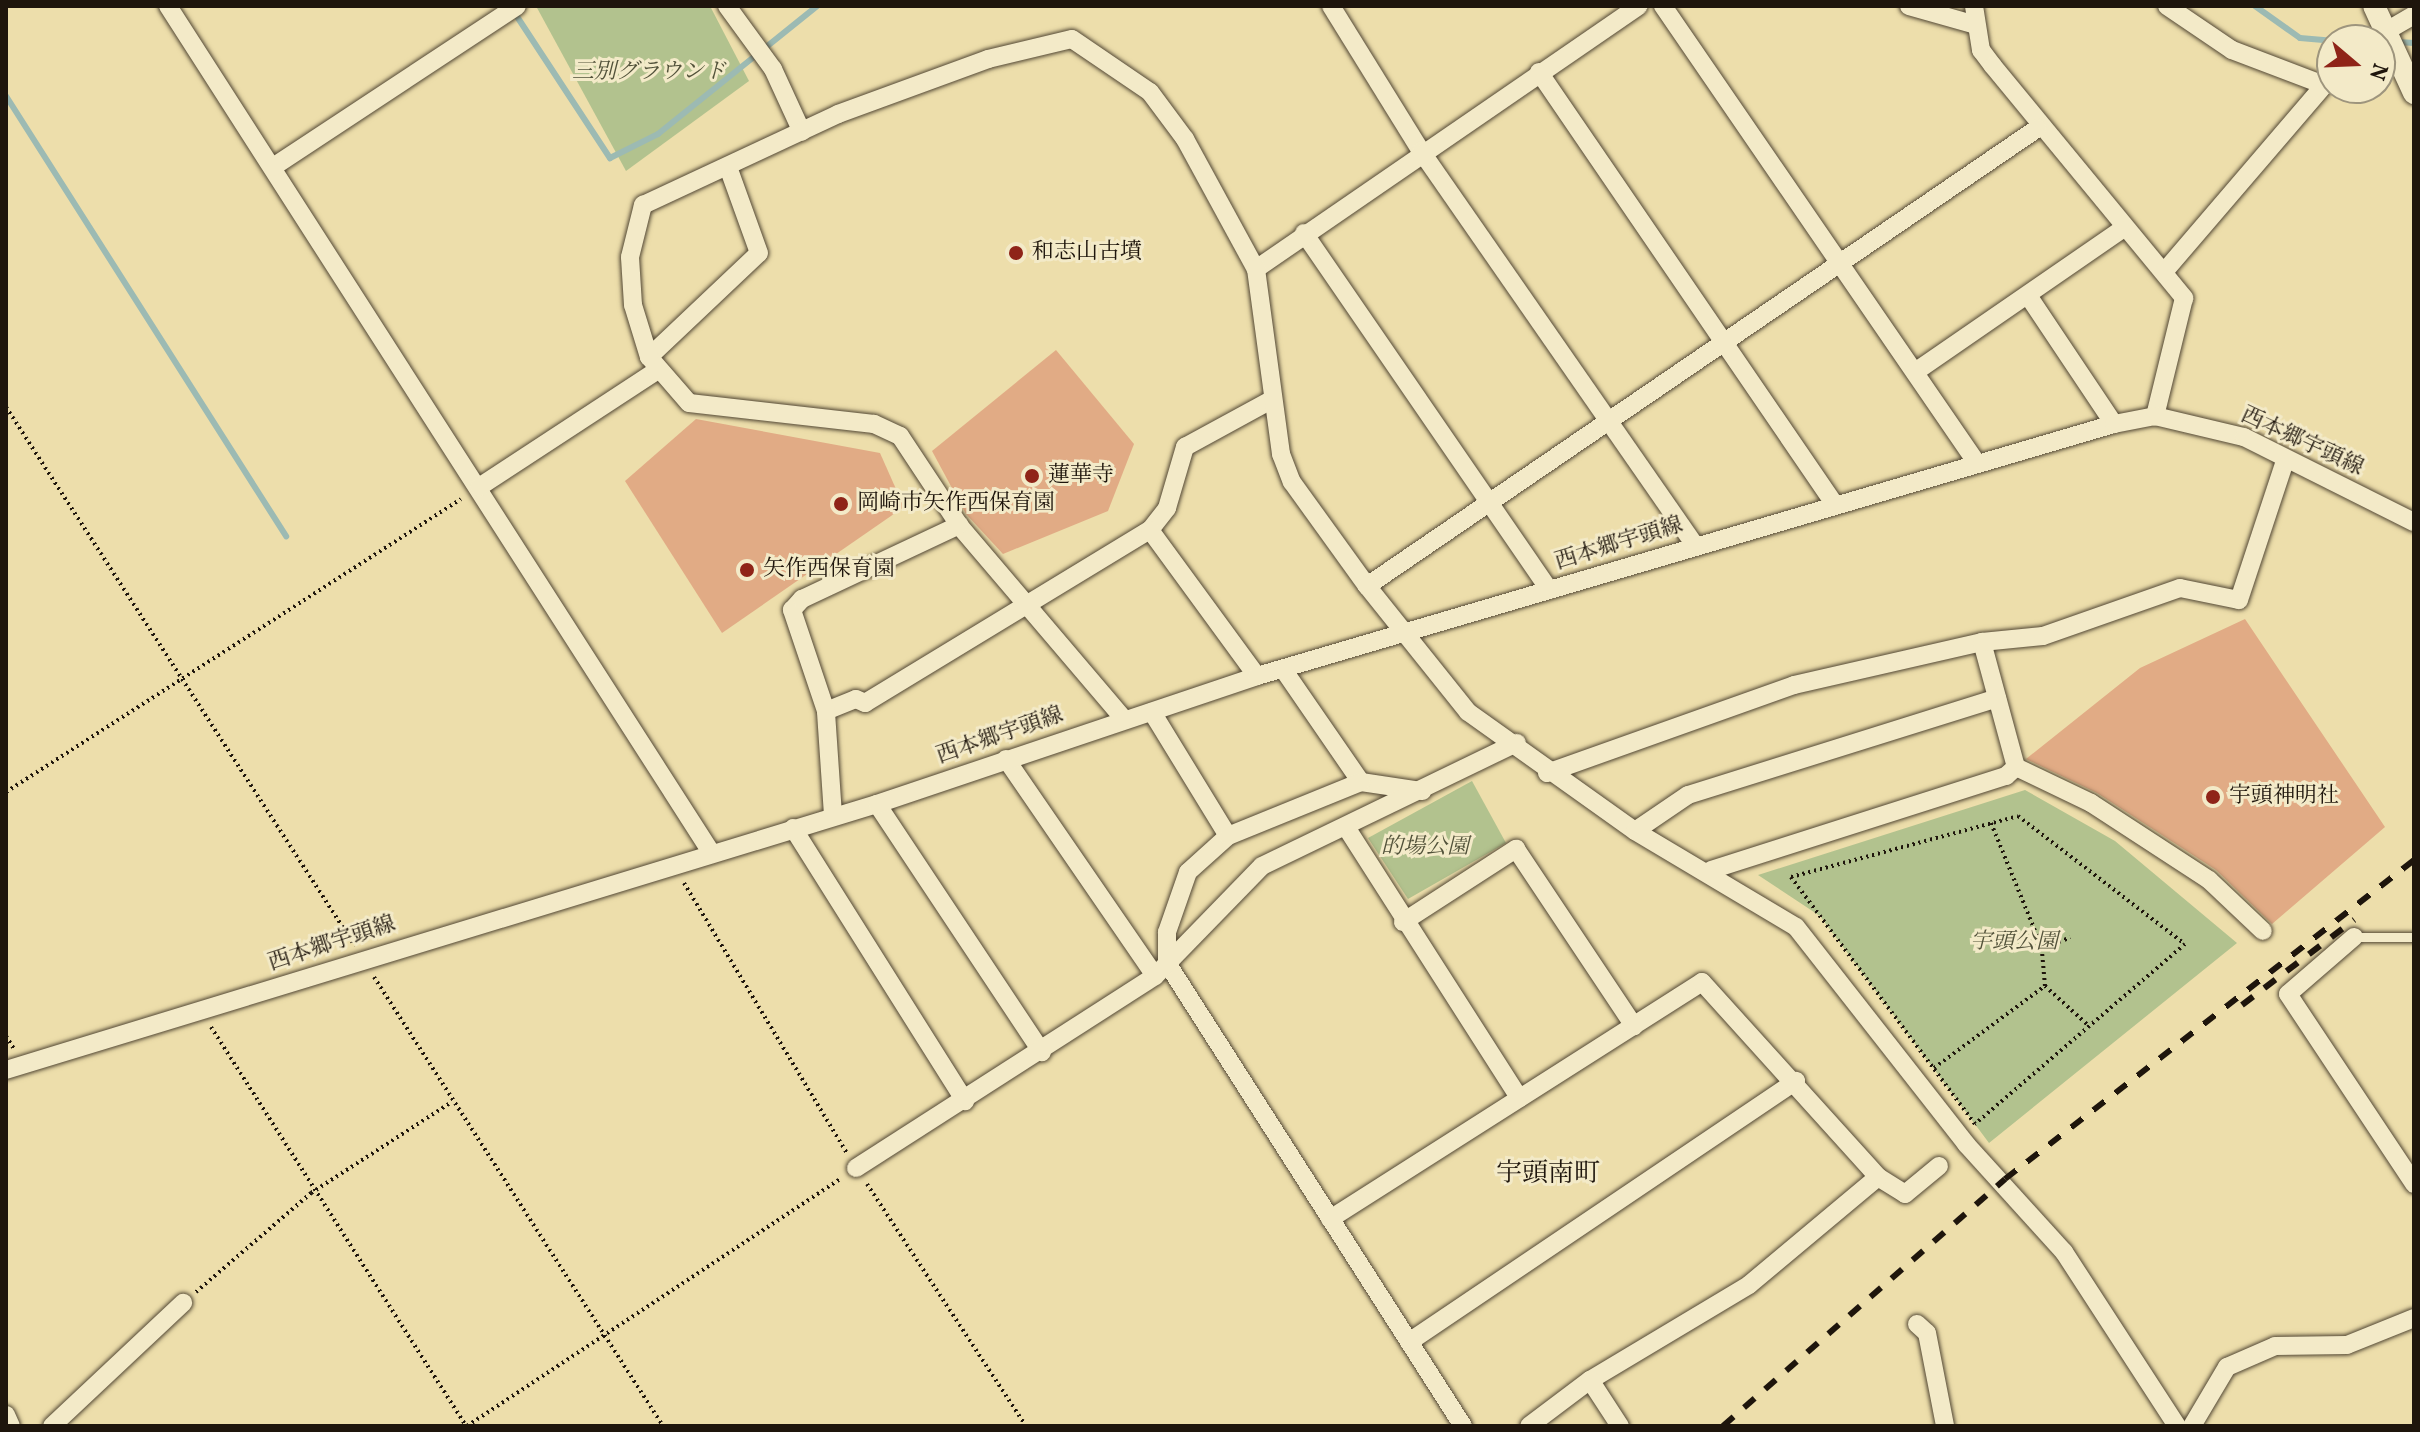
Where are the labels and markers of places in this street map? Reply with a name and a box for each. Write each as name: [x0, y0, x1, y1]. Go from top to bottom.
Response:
place label: 和志山古墳: [1032, 240, 1142, 266]
marker: 和志山古墳: [1007, 244, 1025, 262]
place label: 蓮華寺: [1048, 463, 1114, 489]
marker: 蓮華寺: [1023, 467, 1041, 485]
place label: 岡崎市矢作西保育園: [857, 491, 1055, 517]
marker: 岡崎市矢作西保育園: [832, 495, 850, 513]
place label: 矢作西保育園: [763, 557, 895, 583]
marker: 矢作西保育園: [738, 561, 756, 579]
place label: 宇頭神明社: [2229, 784, 2339, 810]
marker: 宇頭神明社: [2204, 788, 2222, 806]

